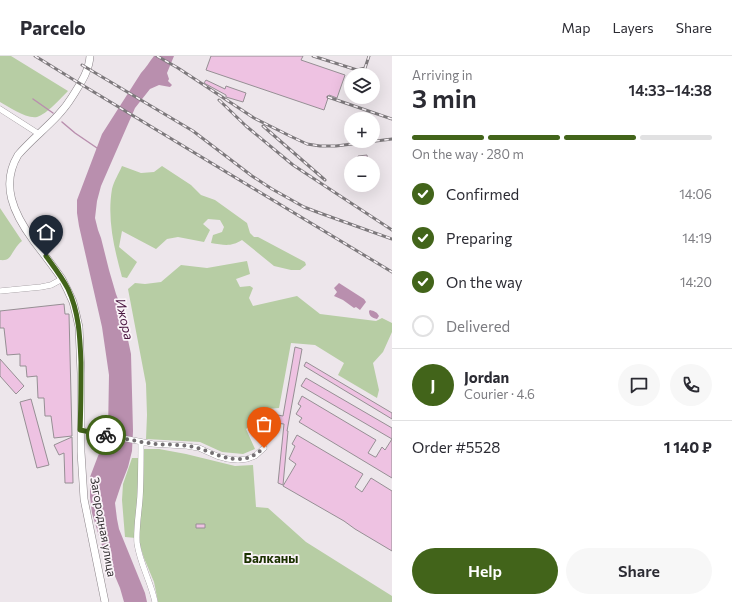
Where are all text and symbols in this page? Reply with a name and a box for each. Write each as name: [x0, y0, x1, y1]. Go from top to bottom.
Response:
text: Parcelo: [20, 16, 86, 39]
text: Map: [562, 19, 590, 36]
text: Layers: [612, 19, 654, 36]
text: Share: [676, 19, 712, 36]
text: Arriving in: [412, 67, 472, 83]
map controls: [344, 68, 380, 192]
button: layers: [344, 68, 380, 104]
text: 14:33–14:38: [628, 81, 712, 99]
text: 3 min: [412, 82, 477, 113]
button: +: [344, 112, 380, 148]
text: On the way · 280 m: [412, 146, 524, 162]
button: −: [344, 156, 380, 192]
icon: check: [412, 183, 434, 205]
text: Confirmed: [446, 185, 519, 203]
text: 14:06: [679, 186, 712, 202]
pin: [29, 215, 63, 256]
icon: home: [35, 221, 57, 243]
icon: check: [412, 227, 434, 249]
text: Preparing: [446, 229, 512, 247]
text: 14:19: [682, 230, 712, 246]
icon: check: [412, 271, 434, 293]
text: On the way: [446, 273, 523, 291]
text: 14:20: [680, 274, 712, 290]
water label: Ижора: [112, 297, 138, 341]
text: Delivered: [446, 317, 510, 335]
button: chat: [618, 364, 660, 406]
button: phone: [670, 364, 712, 406]
text: Jordan: [464, 368, 509, 386]
text: J: [431, 376, 435, 394]
text: Courier · 4.6: [464, 386, 535, 402]
pin: [247, 407, 281, 448]
icon: bag: [253, 413, 275, 435]
courier: [86, 415, 126, 455]
icon: bike: [95, 424, 117, 446]
text: Order #5528: [412, 438, 500, 456]
text: 1 140 ₽: [664, 438, 712, 456]
street label: Загородная улица: [88, 476, 120, 578]
button: Help: [412, 548, 558, 594]
button: Share: [566, 548, 712, 594]
district label: Балканы: [244, 550, 298, 566]

